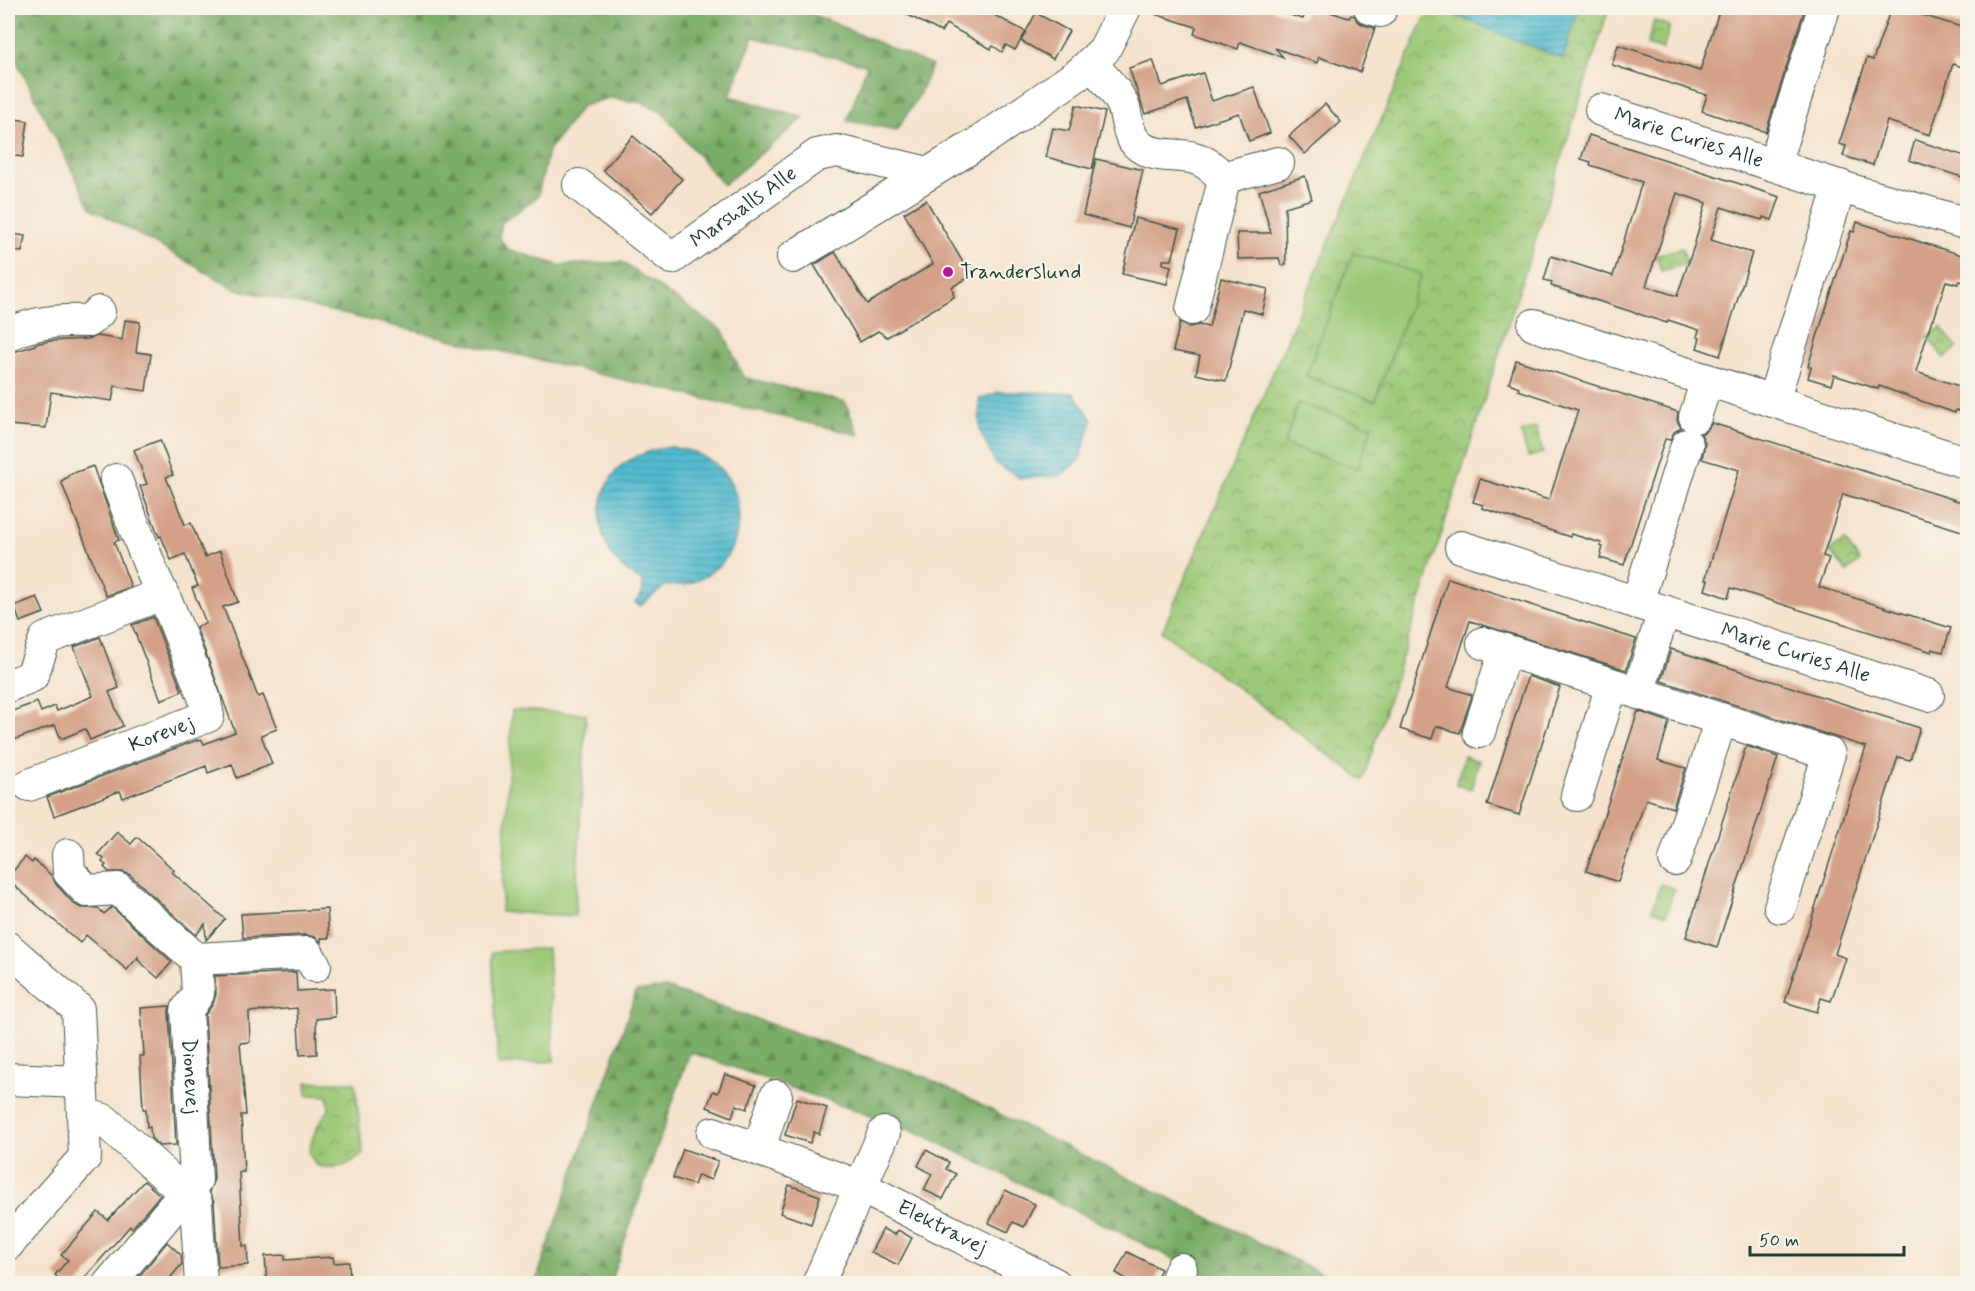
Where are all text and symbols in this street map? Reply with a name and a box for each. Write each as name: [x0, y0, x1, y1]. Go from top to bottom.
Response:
street label: Marie Curies Alle: [1610, 101, 1767, 175]
street label: Marshalls Alle: [685, 160, 803, 255]
place label: Tranderslund: [960, 258, 1081, 286]
marker: Tranderslund: [941, 265, 955, 279]
street label: Marie Curies Alle: [1717, 616, 1874, 690]
street label: Korevej: [125, 709, 198, 759]
street label: Dionevej: [175, 1038, 206, 1115]
street label: Elektravej: [892, 1193, 991, 1262]
scale bar: [1750, 1219, 1904, 1257]
text: 50 m: [1759, 1229, 1799, 1253]

